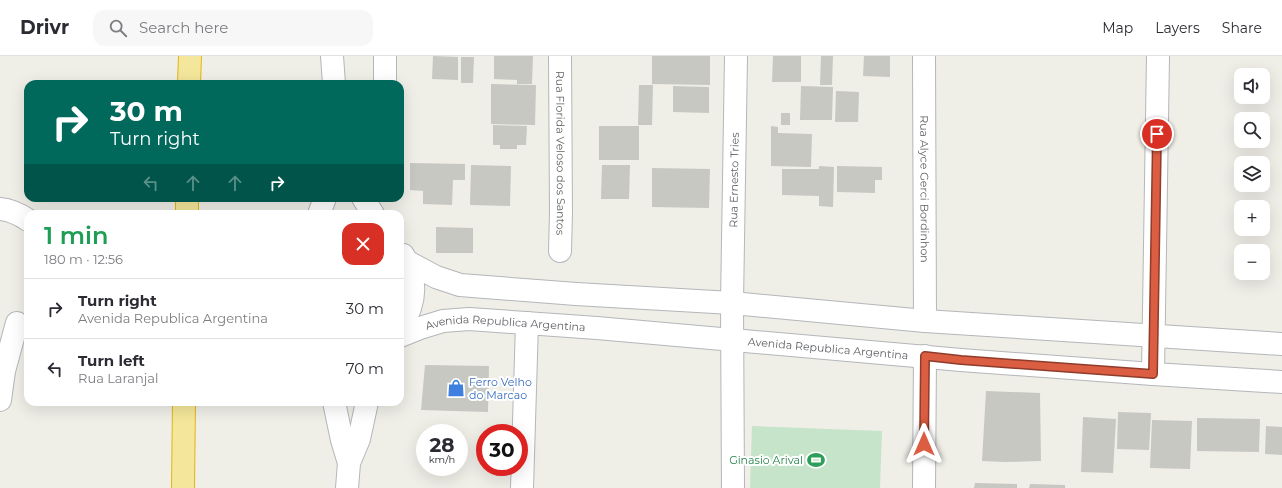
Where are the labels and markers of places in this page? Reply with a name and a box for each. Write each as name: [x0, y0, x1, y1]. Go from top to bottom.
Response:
pin: [1140, 117, 1174, 151]
place label: Ferro Velho do Marcao: [469, 375, 532, 402]
shop icon: Ferro Velho do Marcao: [446, 378, 466, 398]
sports icon: Ginasio Arival: [806, 450, 826, 470]
place label: Ginasio Arival: [729, 453, 803, 467]

